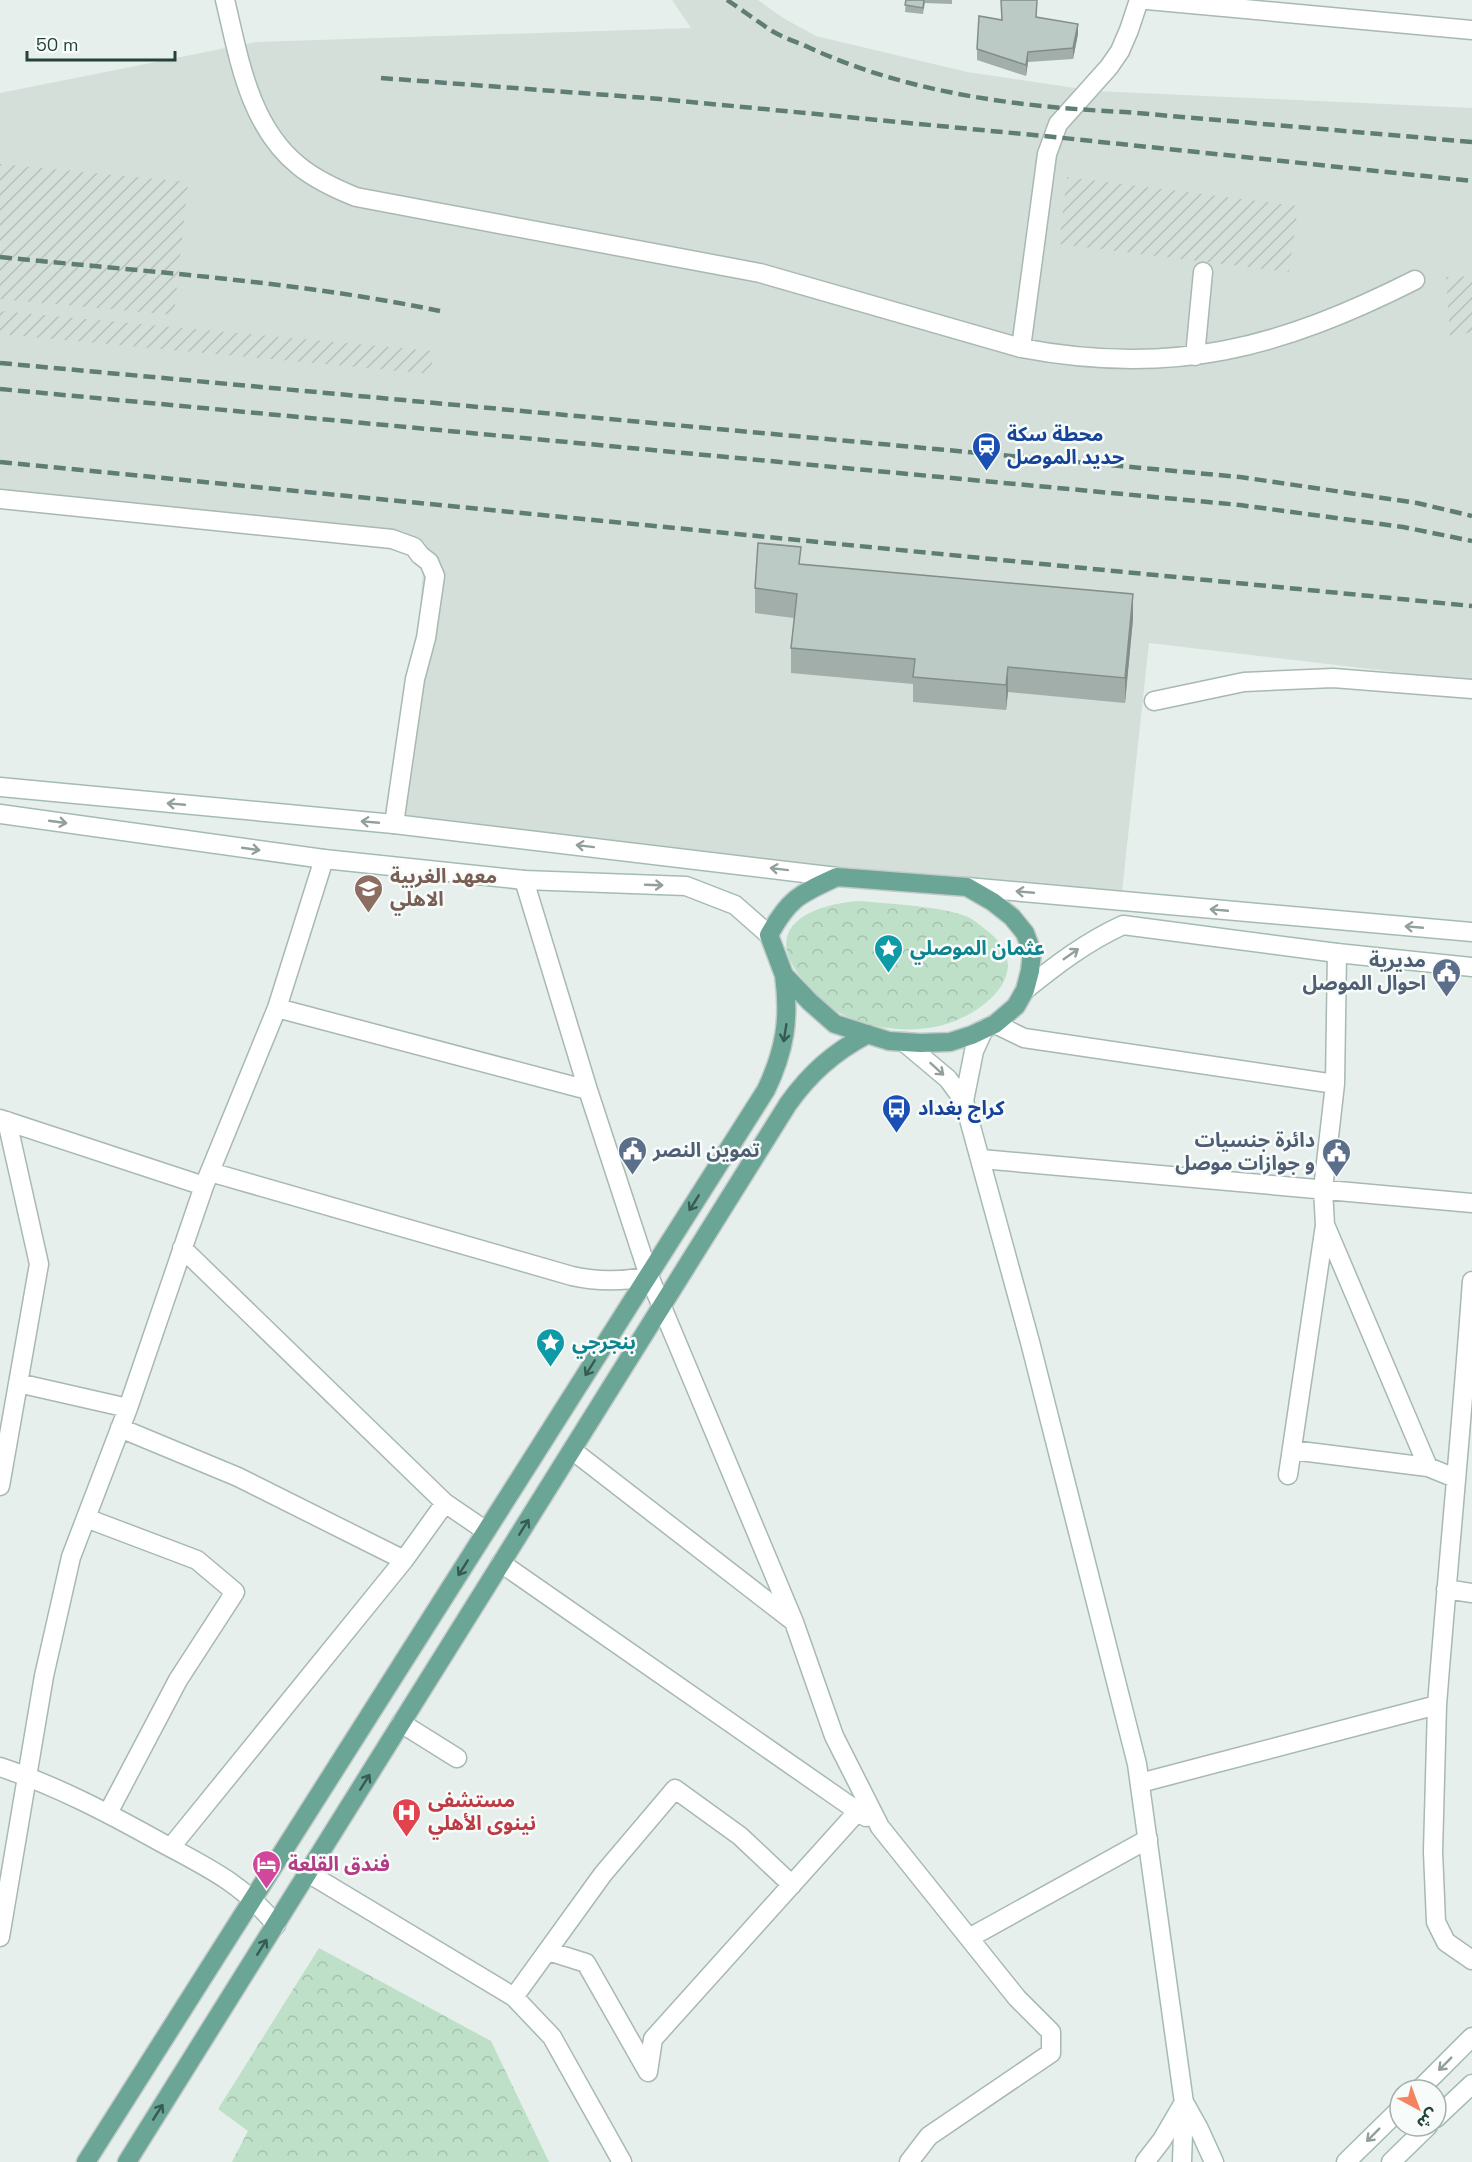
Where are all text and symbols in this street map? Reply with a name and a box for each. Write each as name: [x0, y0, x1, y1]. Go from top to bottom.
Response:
scale bar: [27, 24, 176, 62]
text: 50 m: [36, 33, 78, 56]
place label: محطة سكة حديد الموصل: [1007, 421, 1125, 470]
station icon: محطة سكة حديد الموصل: [970, 430, 1002, 472]
one-way arrow: [167, 798, 187, 809]
one-way arrow: [48, 816, 67, 827]
one-way arrow: [361, 816, 381, 827]
one-way arrow: [576, 841, 595, 852]
one-way arrow: [241, 843, 261, 854]
place label: معهد الغربية الاهلي: [390, 863, 497, 916]
one-way arrow: [769, 864, 789, 875]
school or university icon: معهد الغربية الاهلي: [353, 872, 385, 914]
one-way arrow: [644, 879, 664, 891]
one-way arrow: [1016, 886, 1036, 897]
one-way arrow: [1210, 904, 1230, 915]
one-way arrow: [1404, 921, 1424, 932]
place icon: عثمان الموصلي: [873, 932, 905, 974]
place label: عثمان الموصلي: [910, 935, 1045, 965]
place label: مديرية احوال الموصل: [1302, 947, 1426, 996]
one-way arrow: [1062, 948, 1078, 960]
public building icon: مديرية احوال الموصل: [1431, 956, 1463, 998]
one-way arrow: [780, 1022, 791, 1042]
one-way arrow: [929, 1062, 944, 1076]
bus stop icon: كراج بغداد: [881, 1092, 913, 1134]
place label: كراج بغداد: [918, 1095, 1005, 1123]
place label: دائرة جنسيات و جوازات موصل: [1175, 1127, 1315, 1176]
public building icon: تموين النصر: [616, 1134, 648, 1176]
public building icon: دائرة جنسيات و جوازات موصل: [1320, 1136, 1352, 1178]
place label: تموين النصر: [652, 1137, 760, 1163]
one-way arrow: [688, 1194, 700, 1211]
place icon: بنجرجي: [535, 1326, 567, 1368]
place label: بنجرجي: [572, 1329, 636, 1359]
one-way arrow: [584, 1359, 596, 1376]
one-way arrow: [518, 1519, 530, 1536]
one-way arrow: [456, 1559, 468, 1576]
one-way arrow: [358, 1773, 371, 1790]
place label: مستشفى نينوى الأهلي: [428, 1787, 536, 1840]
hospital icon: مستشفى نينوى الأهلي: [391, 1796, 423, 1838]
hotel icon: فندق القلعة: [251, 1848, 283, 1890]
place label: فندق القلعة: [288, 1851, 390, 1877]
one-way arrow: [256, 1939, 268, 1956]
one-way arrow: [1438, 2056, 1453, 2071]
north arrow: [1388, 2078, 1448, 2138]
one-way arrow: [152, 2104, 165, 2121]
text: ش: [1412, 2104, 1443, 2134]
one-way arrow: [1365, 2128, 1380, 2143]

